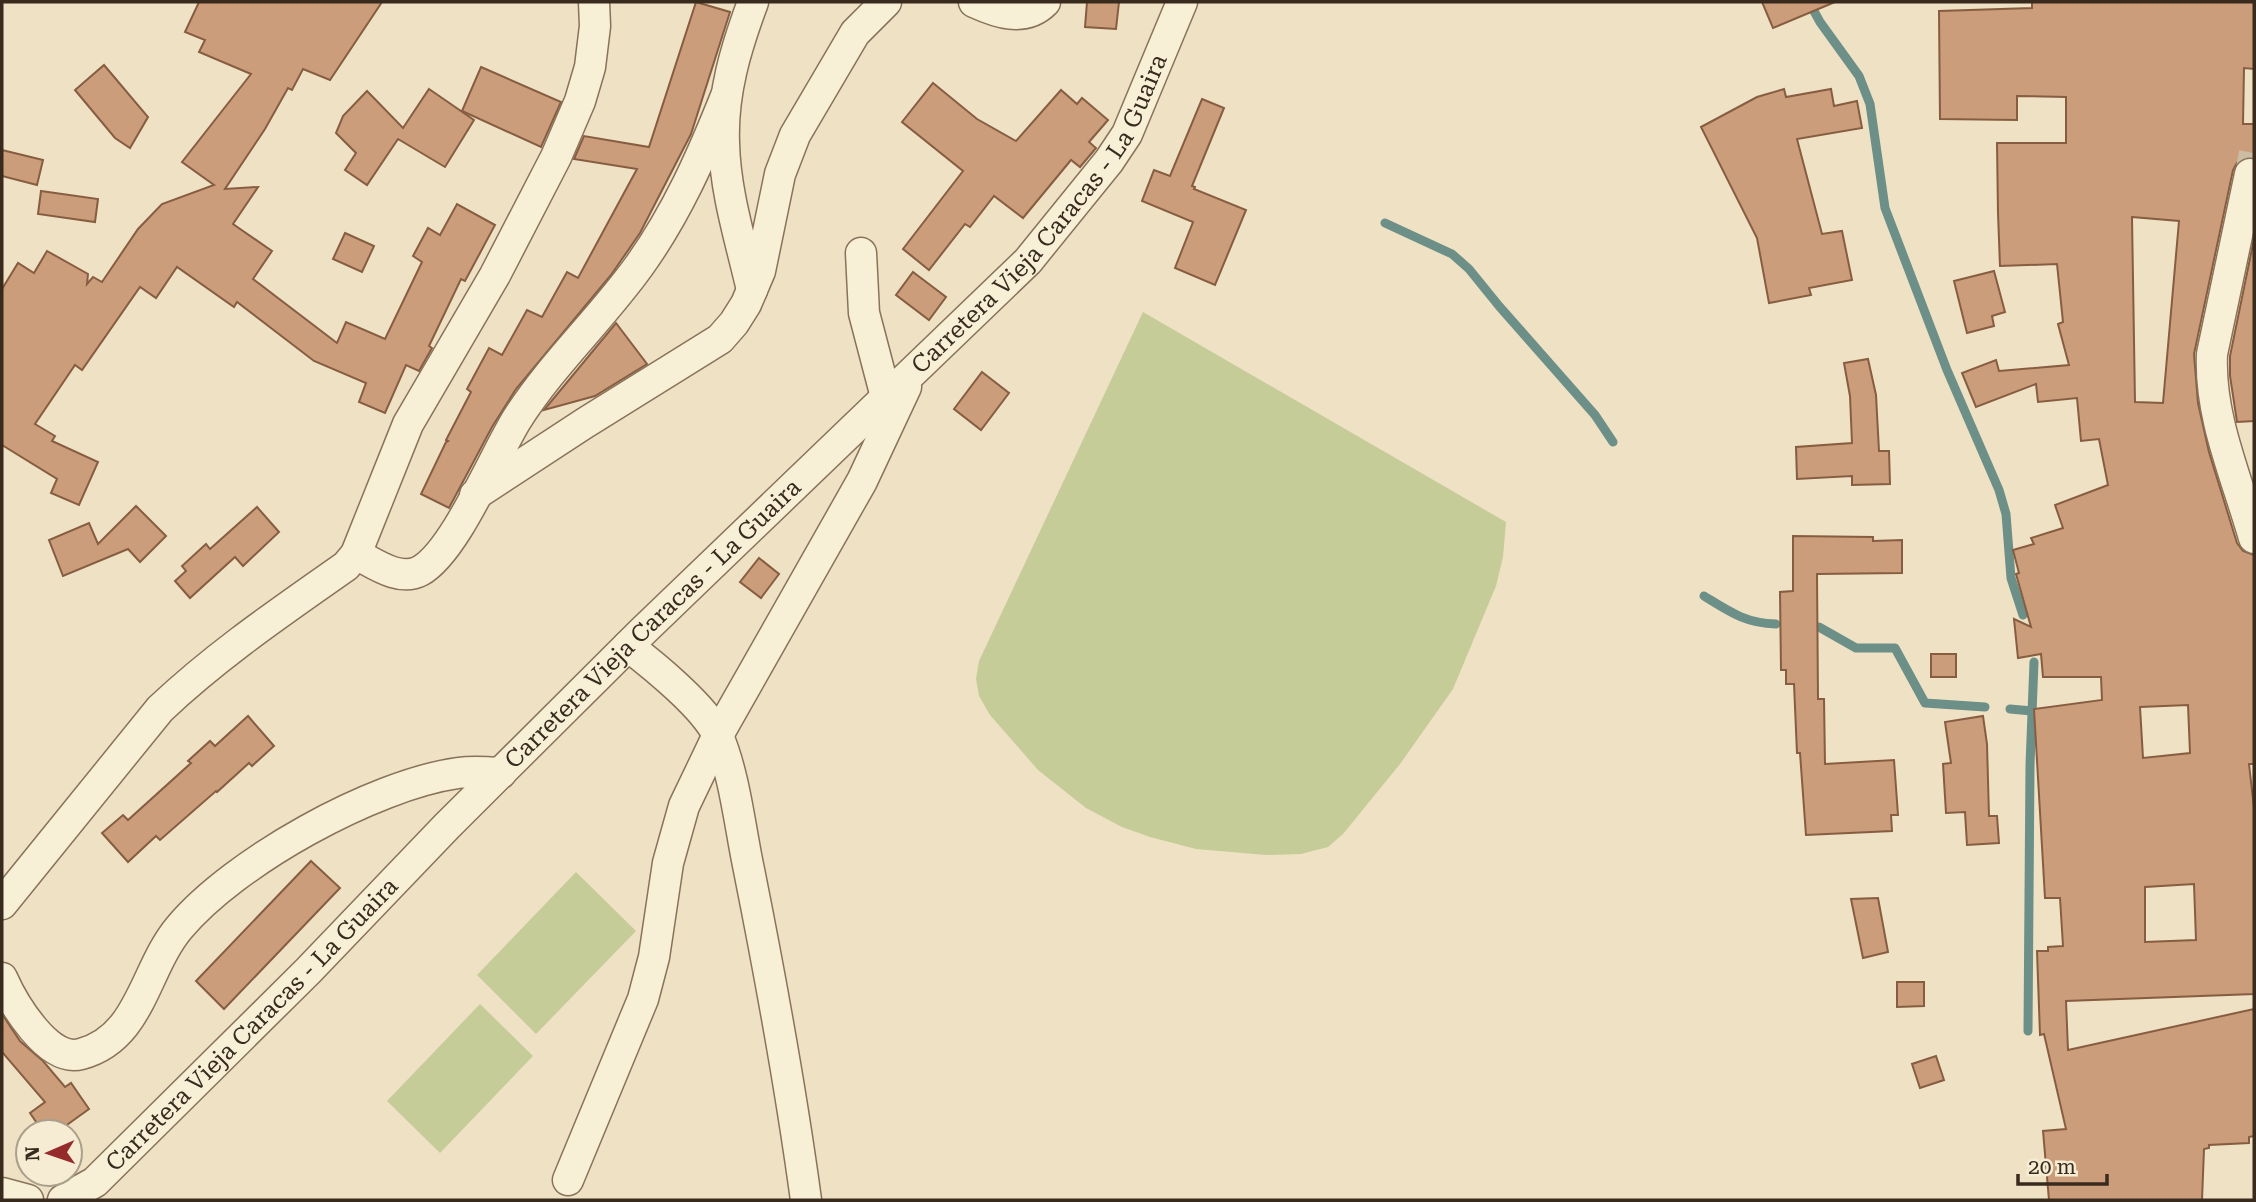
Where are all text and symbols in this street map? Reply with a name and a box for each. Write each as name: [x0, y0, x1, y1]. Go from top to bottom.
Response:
street label: Carretera Vieja Caracas - La Guaira: [906, 50, 1173, 379]
street label: Carretera Vieja Caracas - La Guaira: [499, 473, 806, 774]
street label: Carretera Vieja Caracas - La Guaira: [100, 872, 404, 1177]
north arrow: [14, 1118, 84, 1188]
scale bar: [2018, 1142, 2107, 1186]
text: N: [21, 1145, 44, 1161]
text: 20 m: [2028, 1155, 2076, 1179]

